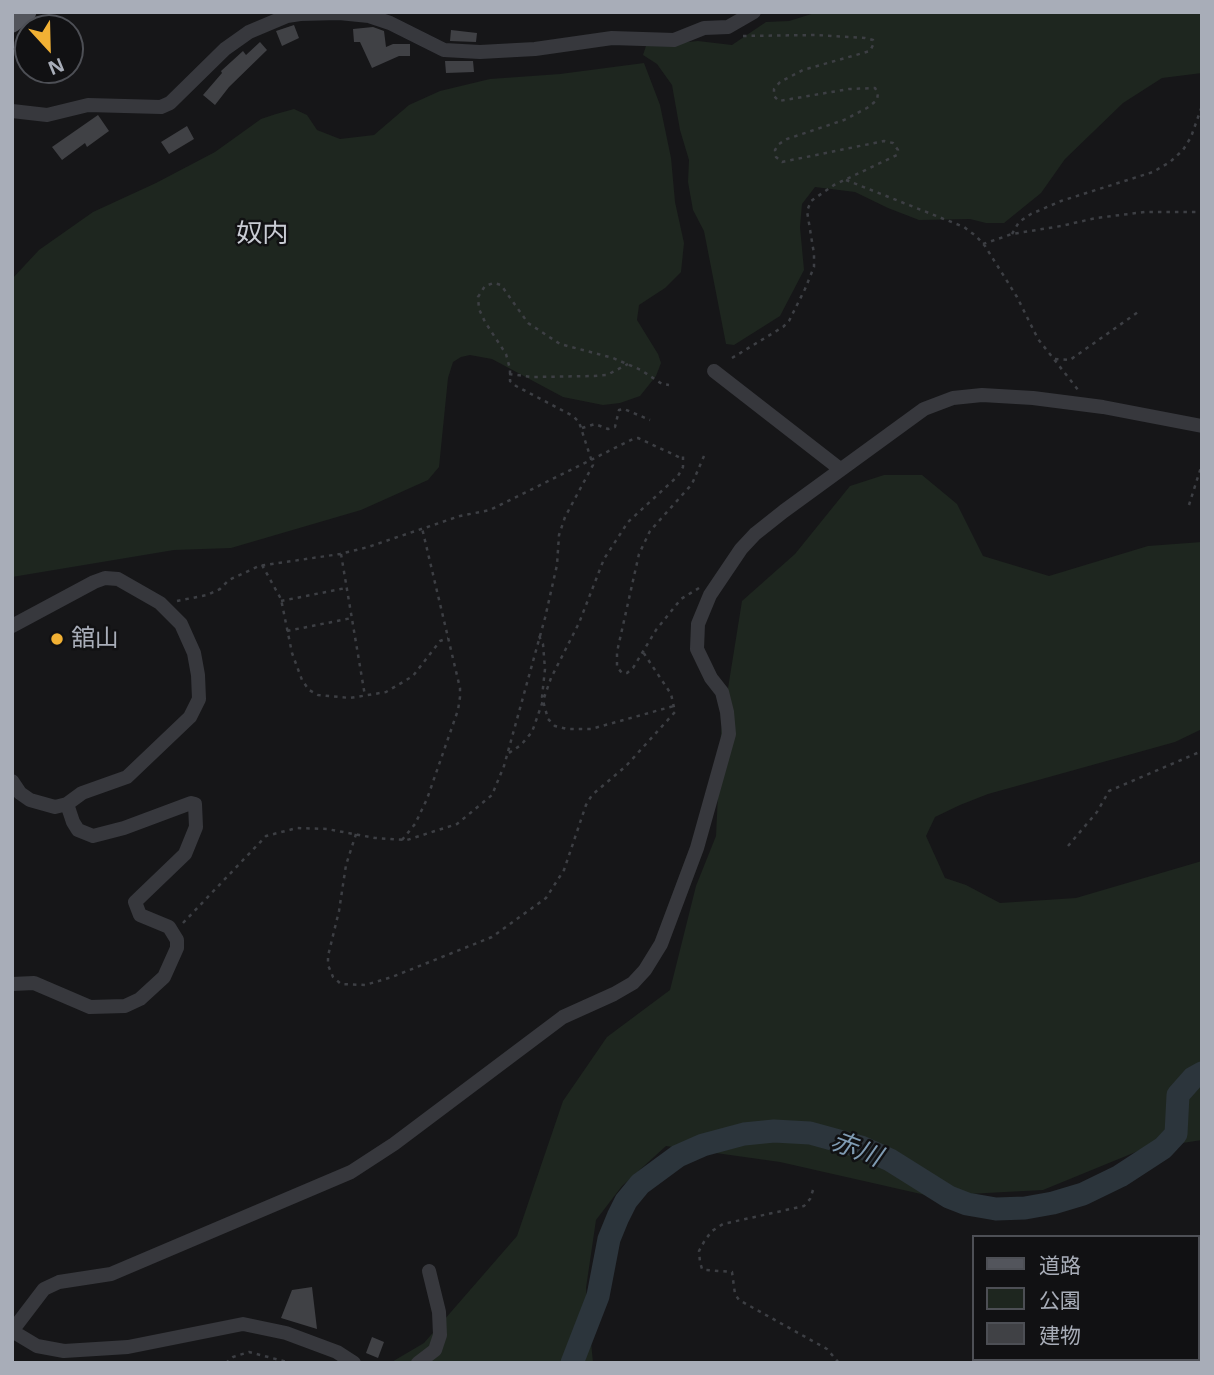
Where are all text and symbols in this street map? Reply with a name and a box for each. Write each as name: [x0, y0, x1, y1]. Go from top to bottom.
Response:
north arrow: [14, 14, 84, 84]
text: N: [44, 52, 68, 82]
district label: 奴内: [236, 219, 288, 251]
place label: 舘山: [71, 625, 119, 653]
marker: 舘山: [49, 631, 65, 647]
water label: 赤川: [826, 1126, 886, 1174]
legend: [972, 1235, 1200, 1361]
text: 道路: [1039, 1251, 1081, 1279]
text: 公園: [1039, 1286, 1081, 1314]
text: 建物: [1039, 1321, 1081, 1349]

